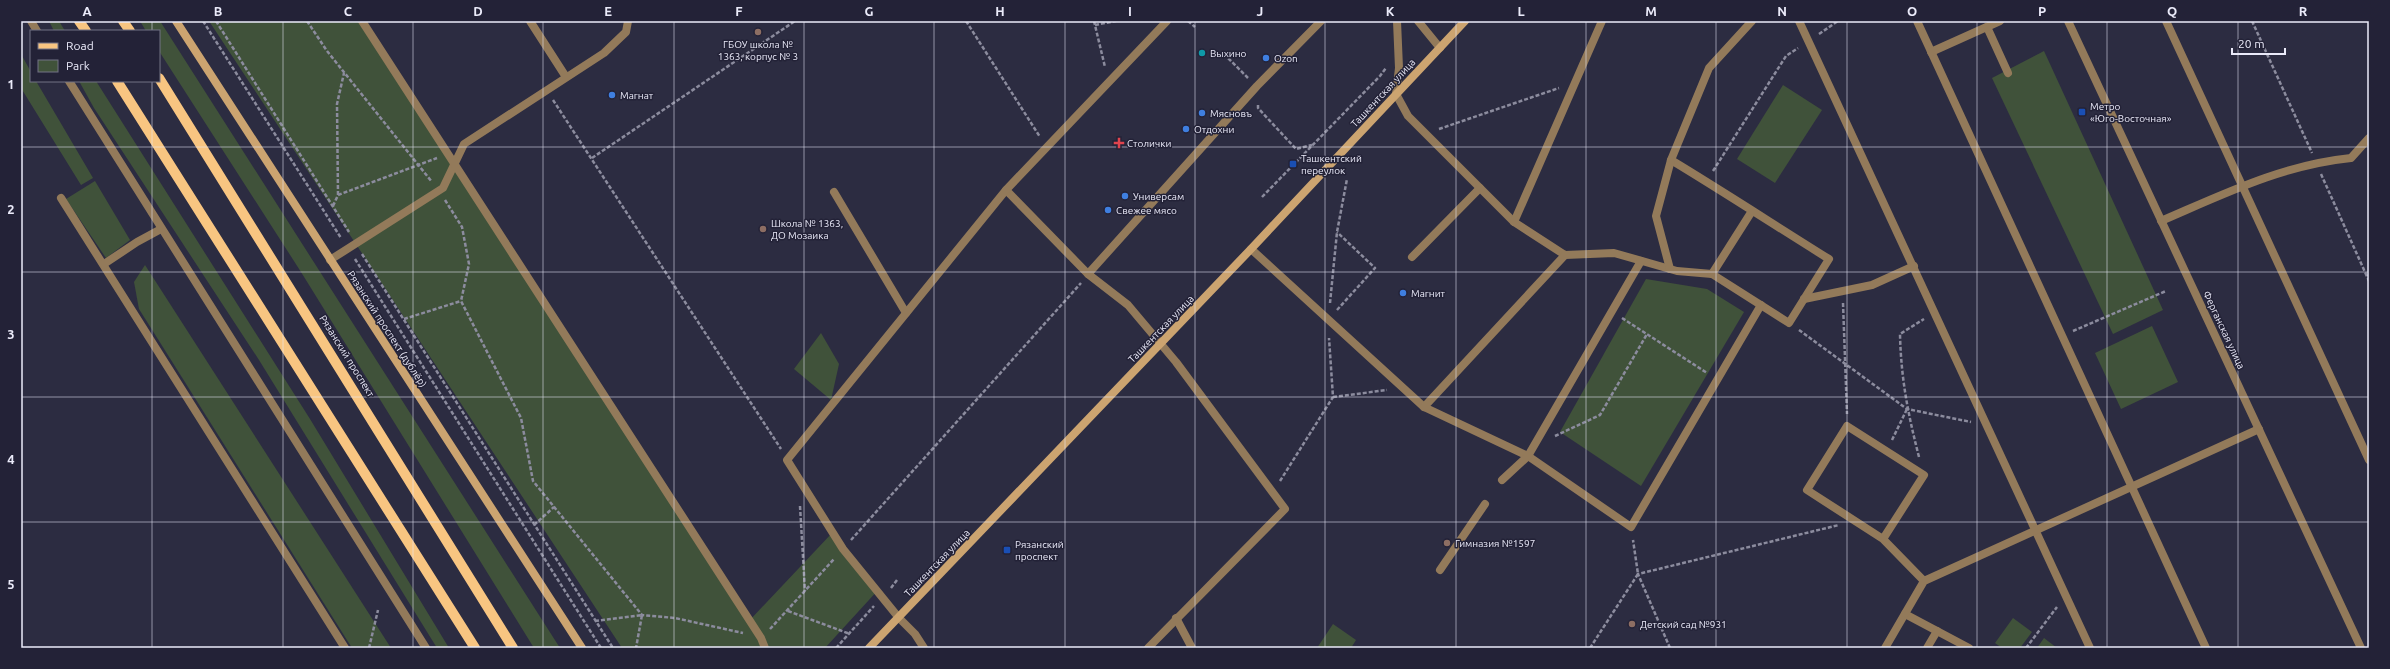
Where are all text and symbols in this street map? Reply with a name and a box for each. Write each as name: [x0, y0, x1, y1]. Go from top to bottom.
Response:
text: A: [82, 4, 92, 18]
text: B: [214, 4, 223, 18]
text: C: [344, 4, 353, 18]
text: D: [473, 4, 483, 18]
text: E: [604, 4, 612, 18]
text: F: [735, 4, 743, 18]
text: G: [865, 4, 874, 18]
text: H: [995, 4, 1005, 18]
text: I: [1128, 4, 1132, 18]
text: J: [1257, 4, 1263, 18]
text: K: [1386, 4, 1395, 18]
text: L: [1517, 4, 1525, 18]
text: M: [1645, 4, 1657, 18]
text: N: [1777, 4, 1787, 18]
text: O: [1907, 4, 1917, 18]
text: P: [2038, 4, 2046, 18]
text: Q: [2167, 4, 2177, 18]
text: R: [2299, 4, 2308, 18]
marker: ГБОУ школа № 1363, корпус № 3: [753, 27, 763, 37]
legend: [30, 30, 160, 82]
scale bar: [2232, 30, 2285, 56]
text: 20 m: [2238, 37, 2265, 50]
text: Road: [66, 39, 94, 52]
place label: ГБОУ школа № 1363, корпус № 3: [718, 39, 798, 62]
marker: Выхино: [1197, 48, 1207, 58]
place label: Выхино: [1210, 48, 1247, 59]
marker: Ozon: [1261, 53, 1271, 63]
place label: Ozon: [1274, 53, 1298, 64]
street label: Ташкентская улица: [1349, 57, 1417, 129]
text: Park: [66, 59, 90, 72]
text: 1: [7, 77, 15, 91]
marker: Магнат: [607, 90, 617, 100]
place label: Магнат: [620, 90, 654, 101]
place label: Метро «Юго-Восточная»: [2090, 101, 2172, 124]
marker: Метро «Юго-Восточная»: [2077, 107, 2087, 117]
marker: Мясновъ: [1197, 108, 1207, 118]
place label: Мясновъ: [1210, 108, 1252, 119]
marker: Отдохни: [1181, 124, 1191, 134]
place label: Отдохни: [1194, 124, 1234, 135]
marker: Столички: [1114, 138, 1124, 148]
place label: Столички: [1127, 138, 1171, 149]
place label: Ташкентский переулок: [1301, 153, 1362, 176]
marker: Ташкентский переулок: [1288, 159, 1298, 169]
marker: Универсам: [1120, 191, 1130, 201]
place label: Универсам: [1133, 191, 1184, 202]
text: 2: [7, 202, 15, 216]
marker: Свежее мясо: [1103, 205, 1113, 215]
place label: Свежее мясо: [1116, 205, 1177, 216]
place label: Школа № 1363, ДО Мозаика: [771, 218, 843, 241]
marker: Школа № 1363, ДО Мозаика: [758, 224, 768, 234]
street label: Рязанский проспект (дублёр): [345, 269, 429, 389]
marker: Магнит: [1398, 288, 1408, 298]
place label: Магнит: [1411, 288, 1446, 299]
street label: Ферганская улица: [2201, 289, 2247, 371]
street label: Ташкентская улица: [1126, 293, 1196, 365]
street label: Рязанский проспект: [317, 313, 377, 399]
text: 3: [7, 327, 15, 341]
text: 4: [7, 452, 15, 466]
street label: Ташкентская улица: [902, 527, 972, 599]
marker: Гимназия №1597: [1442, 538, 1452, 548]
place label: Гимназия №1597: [1455, 538, 1535, 549]
place label: Рязанский проспект: [1015, 539, 1064, 562]
marker: Рязанский проспект: [1002, 545, 1012, 555]
text: 5: [7, 577, 15, 591]
marker: Детский сад №931: [1627, 619, 1637, 629]
place label: Детский сад №931: [1640, 619, 1727, 630]

